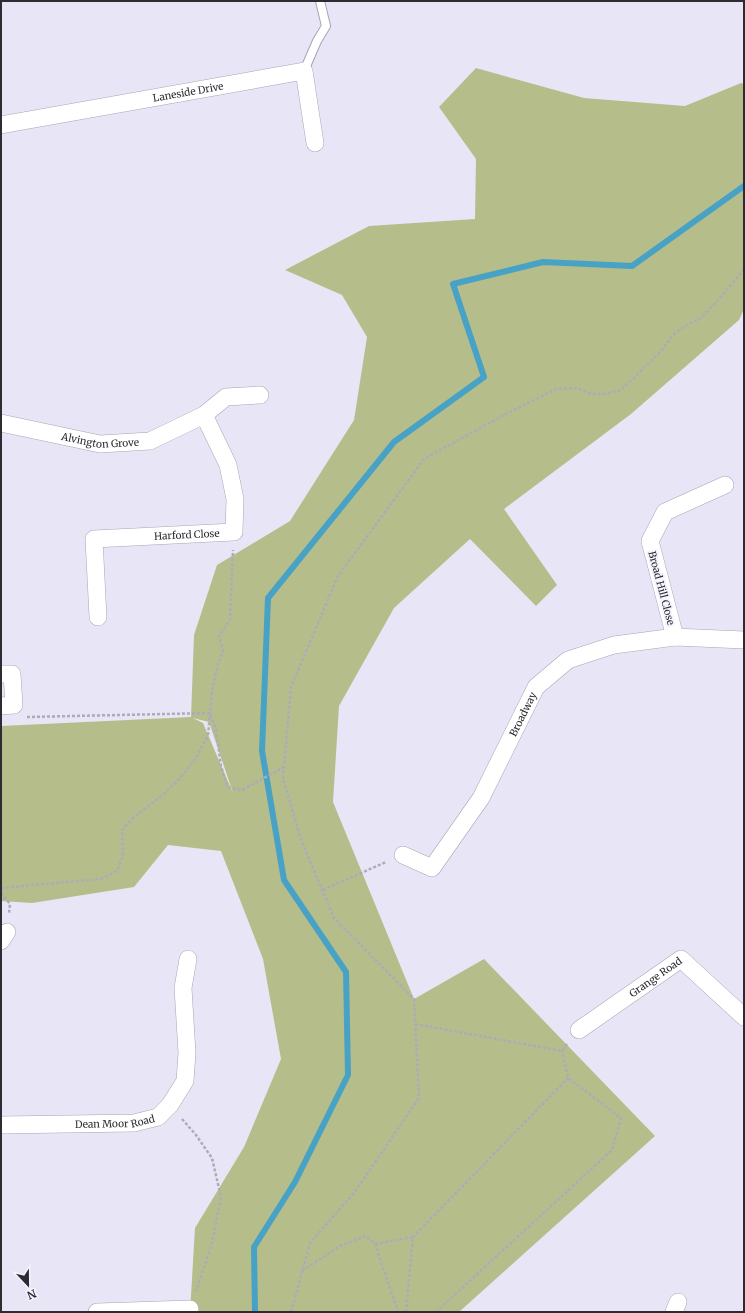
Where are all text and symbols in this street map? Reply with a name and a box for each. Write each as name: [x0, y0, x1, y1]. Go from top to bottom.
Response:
street label: Laneside Drive: [152, 79, 224, 105]
street label: Alvington Grove: [59, 430, 139, 451]
street label: Harford Close: [154, 527, 220, 543]
street label: Broad Hill Close: [645, 550, 678, 627]
street label: Broadway: [507, 690, 540, 738]
street label: Grange Road: [627, 954, 684, 1000]
street label: Dean Moor Road: [75, 1112, 156, 1131]
north arrow: [8, 1265, 48, 1305]
text: N: [25, 1286, 38, 1303]

